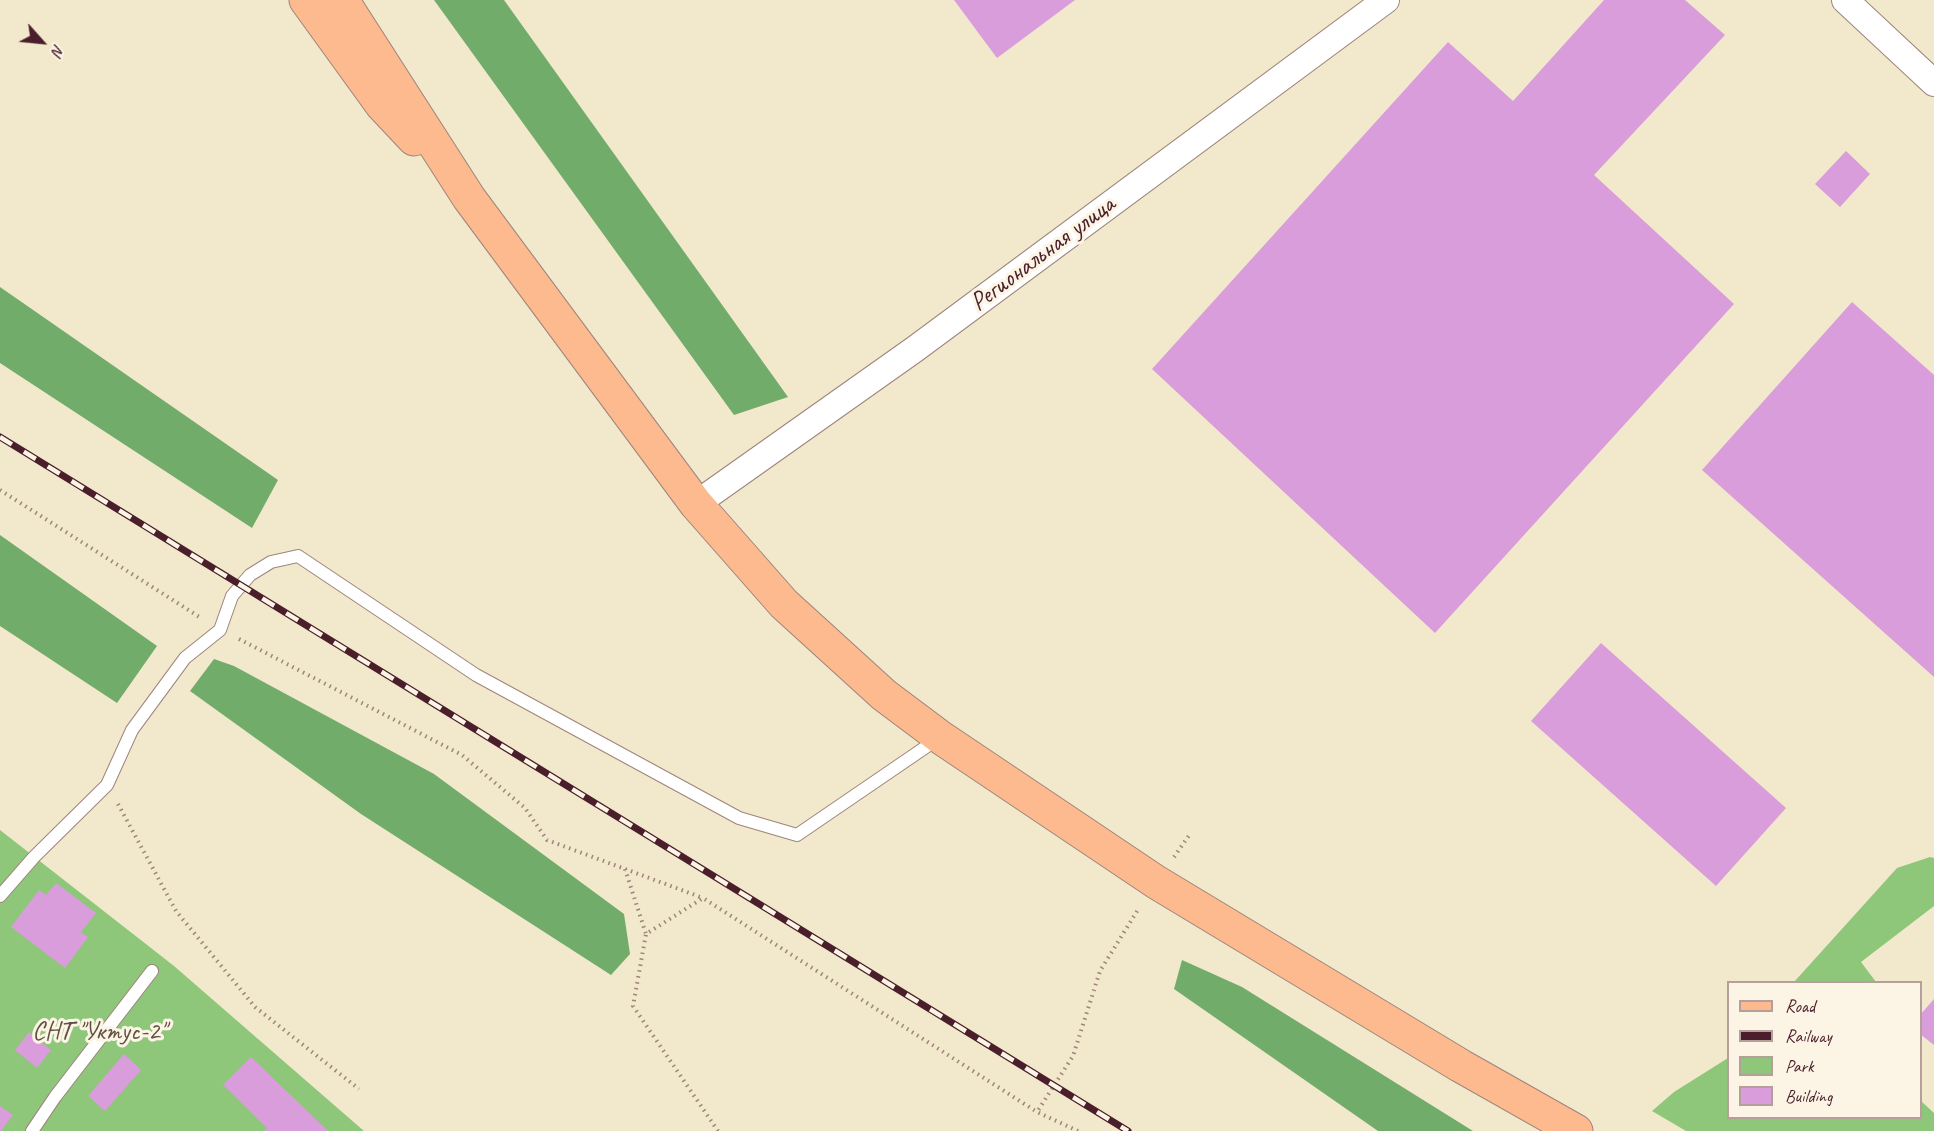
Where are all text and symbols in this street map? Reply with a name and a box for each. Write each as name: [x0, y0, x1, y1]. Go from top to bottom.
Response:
north arrow: [12, 12, 72, 72]
text: N: [47, 41, 69, 59]
street label: Региональная улица: [964, 189, 1122, 319]
legend: [1727, 981, 1922, 1119]
text: Road: [1785, 995, 1815, 1017]
park label: СНТ "Уктус-2": [32, 1016, 166, 1048]
text: Railway: [1785, 1025, 1832, 1047]
text: Park: [1785, 1055, 1814, 1077]
text: Building: [1785, 1085, 1832, 1107]

